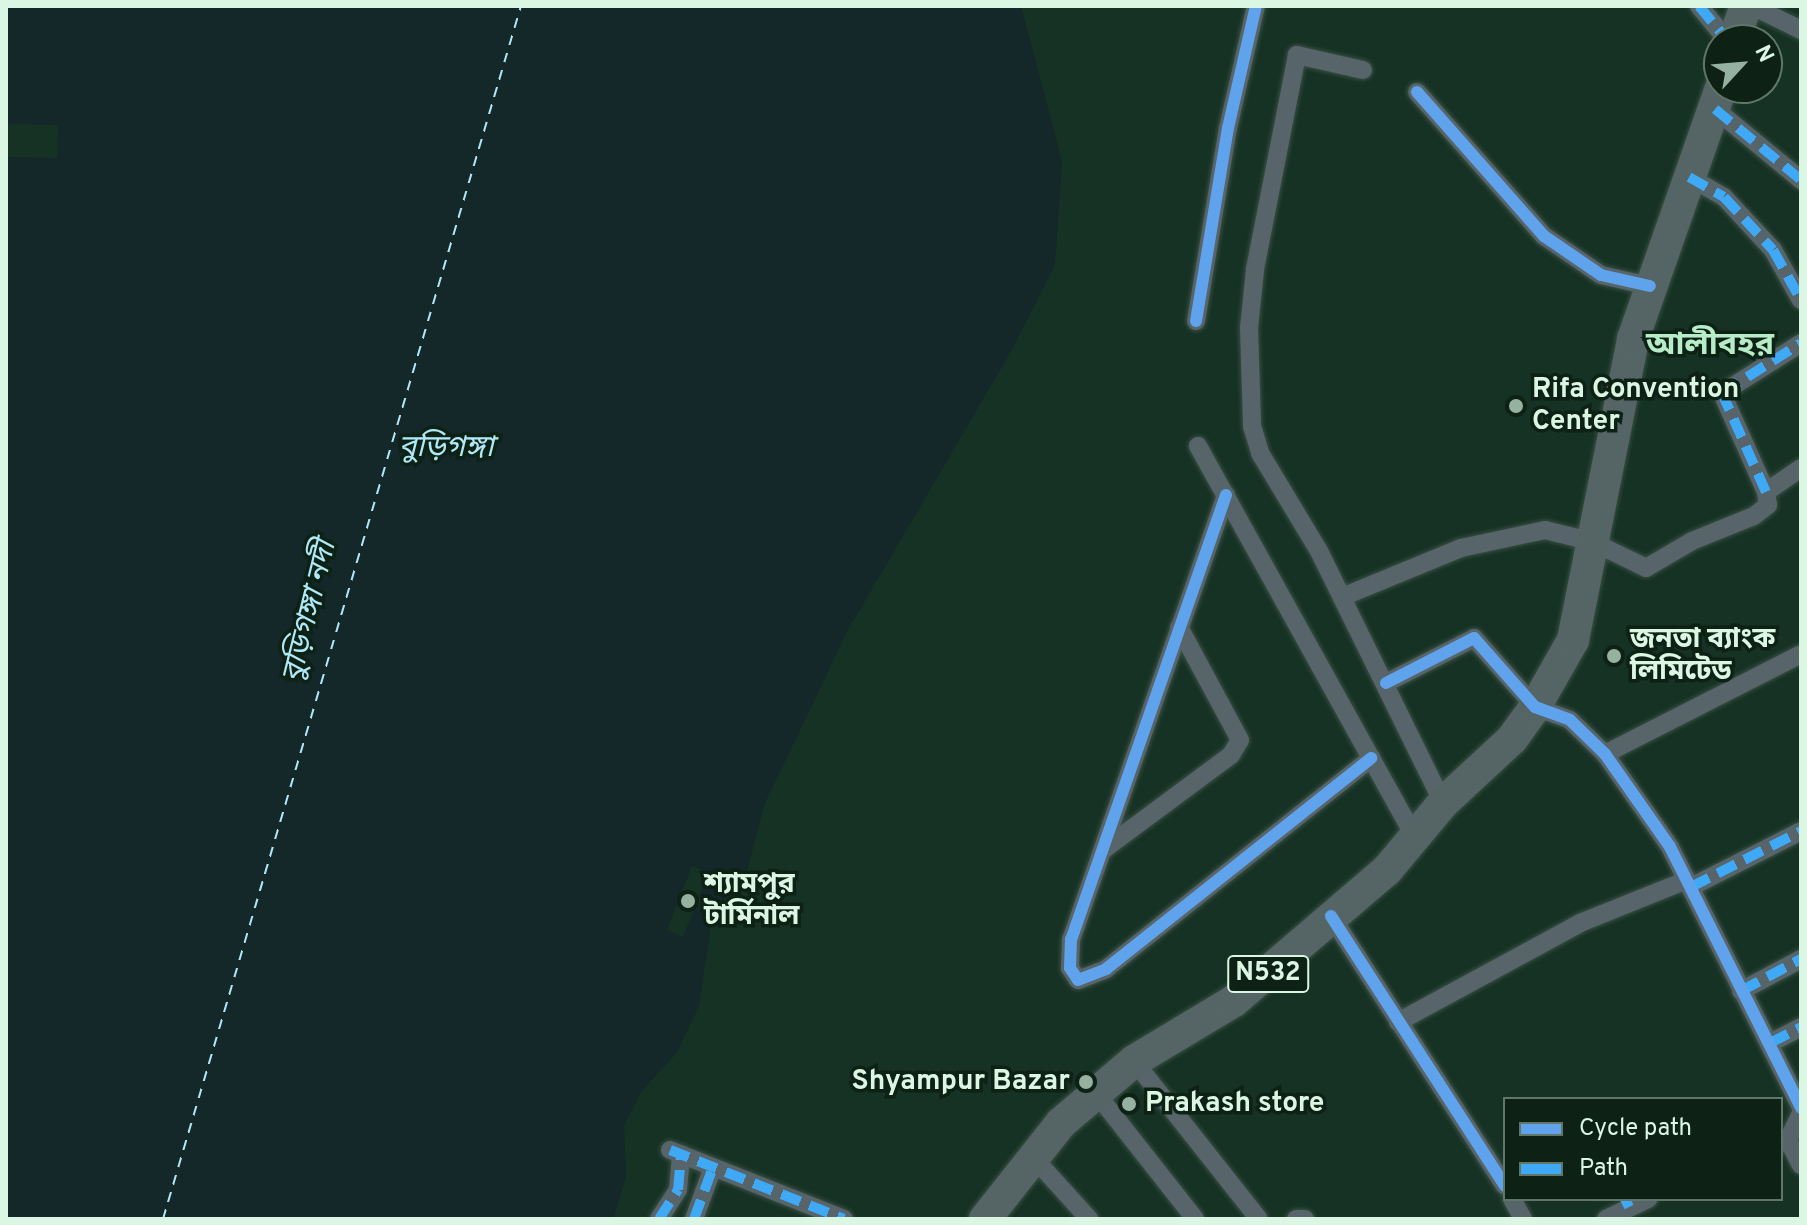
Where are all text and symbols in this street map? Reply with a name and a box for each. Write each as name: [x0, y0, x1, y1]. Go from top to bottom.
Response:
north arrow: [1703, 24, 1783, 104]
text: N: [1748, 41, 1779, 67]
district label: আলীবহর: [1646, 327, 1774, 365]
place label: Rifa Convention Center: [1532, 373, 1739, 439]
marker: Rifa Convention Center: [1507, 397, 1525, 415]
water label: বুড়িগঙ্গা: [398, 431, 494, 467]
water label: বুড়িগঙ্গা নদী: [276, 537, 346, 687]
place label: জনতা ব্যাংক লিমিটেড: [1630, 623, 1775, 689]
marker: জনতা ব্যাংক লিমিটেড: [1605, 647, 1623, 665]
place label: শ্যামপুর টার্মিনাল: [704, 868, 799, 934]
marker: শ্যামপুর টার্মিনাল: [679, 892, 697, 910]
road number: N532: [1226, 952, 1310, 996]
place label: Shyampur Bazar: [852, 1065, 1070, 1099]
marker: Shyampur Bazar: [1077, 1073, 1095, 1091]
place label: Prakash store: [1145, 1087, 1324, 1121]
marker: Prakash store: [1120, 1095, 1138, 1113]
legend: [1503, 1097, 1783, 1201]
text: Cycle path: [1579, 1114, 1692, 1144]
text: Path: [1579, 1154, 1628, 1184]

